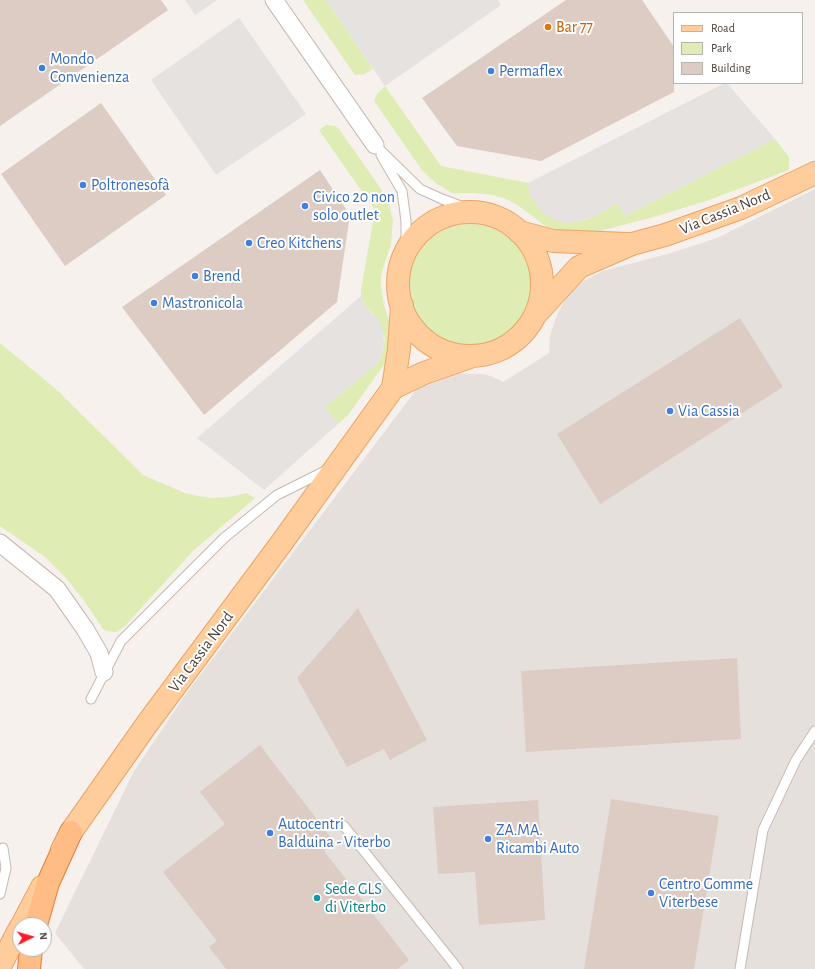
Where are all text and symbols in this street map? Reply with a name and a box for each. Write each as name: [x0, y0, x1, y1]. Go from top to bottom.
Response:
legend: [673, 12, 803, 84]
place label: Bar 77: [556, 17, 593, 37]
marker: Bar 77: [543, 22, 553, 32]
text: Road: [711, 22, 735, 34]
text: Park: [711, 42, 732, 54]
place label: Mondo Convenienza: [50, 49, 129, 87]
place label: Permaflex: [499, 61, 563, 81]
text: Building: [711, 62, 751, 74]
marker: Mondo Convenienza: [37, 63, 47, 73]
marker: Permaflex: [486, 66, 496, 76]
place label: Poltronesofà: [91, 175, 170, 195]
marker: Poltronesofà: [78, 180, 88, 190]
street label: Via Cassia Nord: [677, 185, 773, 239]
place label: Civico 20 non solo outlet: [313, 187, 395, 225]
marker: Civico 20 non solo outlet: [300, 201, 310, 211]
place label: Creo Kitchens: [257, 233, 342, 253]
marker: Creo Kitchens: [244, 238, 254, 248]
place label: Brend: [203, 266, 241, 286]
marker: Brend: [190, 271, 200, 281]
place label: Mastronicola: [162, 293, 243, 313]
marker: Mastronicola: [149, 298, 159, 308]
place label: Via Cassia: [678, 401, 740, 421]
marker: Via Cassia: [665, 406, 675, 416]
street label: Via Cassia Nord: [164, 608, 238, 696]
place label: Autocentri Balduina - Viterbo: [278, 814, 391, 852]
place label: ZA.MA. Ricambi Auto: [496, 820, 579, 858]
marker: Autocentri Balduina - Viterbo: [265, 828, 275, 838]
marker: ZA.MA. Ricambi Auto: [483, 834, 493, 844]
place label: Centro Gomme Viterbese: [659, 874, 753, 912]
place label: Sede GLS di Viterbo: [325, 879, 386, 917]
marker: Centro Gomme Viterbese: [646, 888, 656, 898]
marker: Sede GLS di Viterbo: [312, 893, 322, 903]
north arrow: [12, 917, 52, 957]
text: N: [38, 932, 49, 940]

